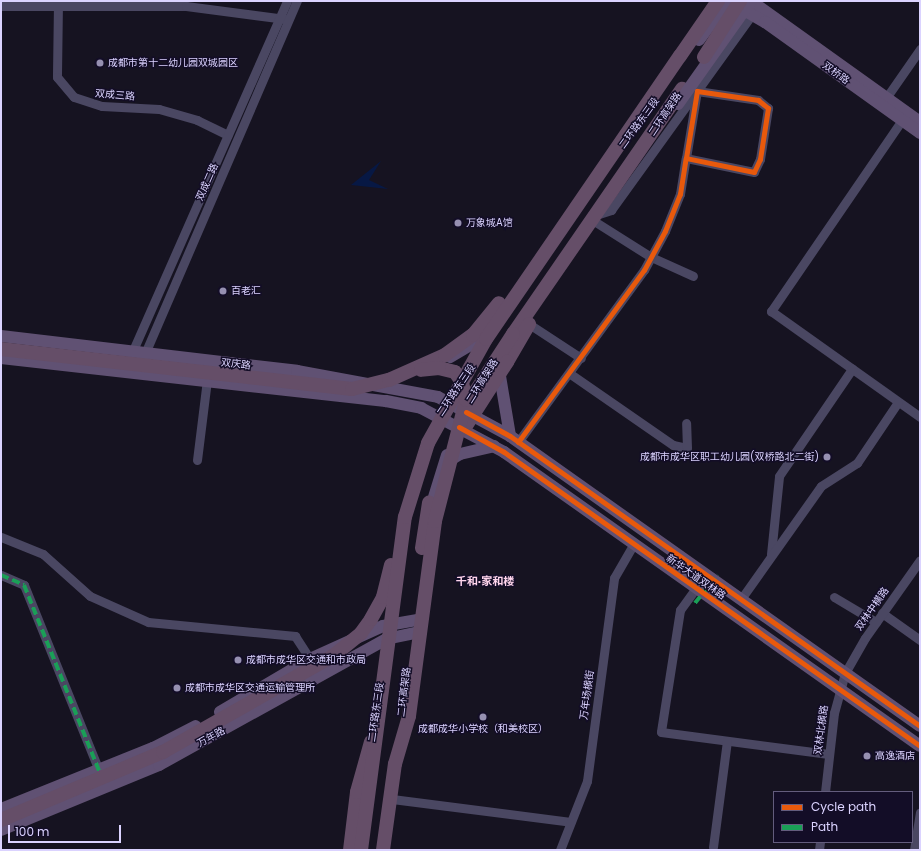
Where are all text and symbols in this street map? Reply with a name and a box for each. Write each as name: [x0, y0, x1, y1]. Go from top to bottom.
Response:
place label: 成都市第十二幼儿园双城园区: [108, 57, 238, 69]
marker: 成都市第十二幼儿园双城园区: [95, 58, 105, 68]
street label: 双桥路: [820, 59, 852, 87]
street label: 双成三路: [95, 87, 135, 103]
street label: 二环高架路: [646, 90, 684, 138]
street label: 二环路东三段: [617, 95, 661, 151]
street label: 双成二路: [193, 161, 221, 203]
place label: 万象城A馆: [466, 217, 513, 229]
marker: 万象城A馆: [453, 218, 463, 228]
place label: 百老汇: [231, 285, 261, 297]
marker: 百老汇: [218, 286, 228, 296]
street label: 双庆路: [220, 356, 252, 372]
street label: 二环高架路: [464, 357, 500, 405]
street label: 二环路东三段: [434, 362, 478, 418]
place label: 成都市成华区职工幼儿园(双桥路北二街): [640, 451, 819, 463]
marker: 成都市成华区职工幼儿园(双桥路北二街): [822, 452, 832, 462]
street label: 新华大道双林路: [664, 552, 728, 602]
district label: 千和·家和楼: [456, 574, 514, 588]
street label: 双林中横路: [853, 585, 891, 633]
place label: 成都市成华区交通和市政局: [246, 654, 366, 666]
marker: 成都市成华区交通和市政局: [233, 655, 243, 665]
street label: 二环高架路: [395, 666, 413, 718]
street label: 万年场横街: [578, 669, 596, 721]
street label: 二环路东三段: [366, 681, 386, 743]
place label: 成都市成华区交通运输管理所: [185, 682, 315, 694]
marker: 成都市成华区交通运输管理所: [172, 683, 182, 693]
street label: 双林北横路: [812, 704, 830, 756]
marker: 成都成华小学校（和美校区）: [478, 712, 488, 722]
place label: 成都成华小学校（和美校区）: [418, 723, 548, 735]
street label: 万年路: [195, 724, 227, 750]
place label: 高逸酒店: [875, 750, 915, 762]
marker: 高逸酒店: [862, 751, 872, 761]
legend: [773, 791, 913, 843]
text: Cycle path: [811, 798, 876, 815]
scale bar: [10, 817, 123, 843]
text: Path: [811, 818, 838, 835]
text: 100 m: [15, 823, 49, 840]

